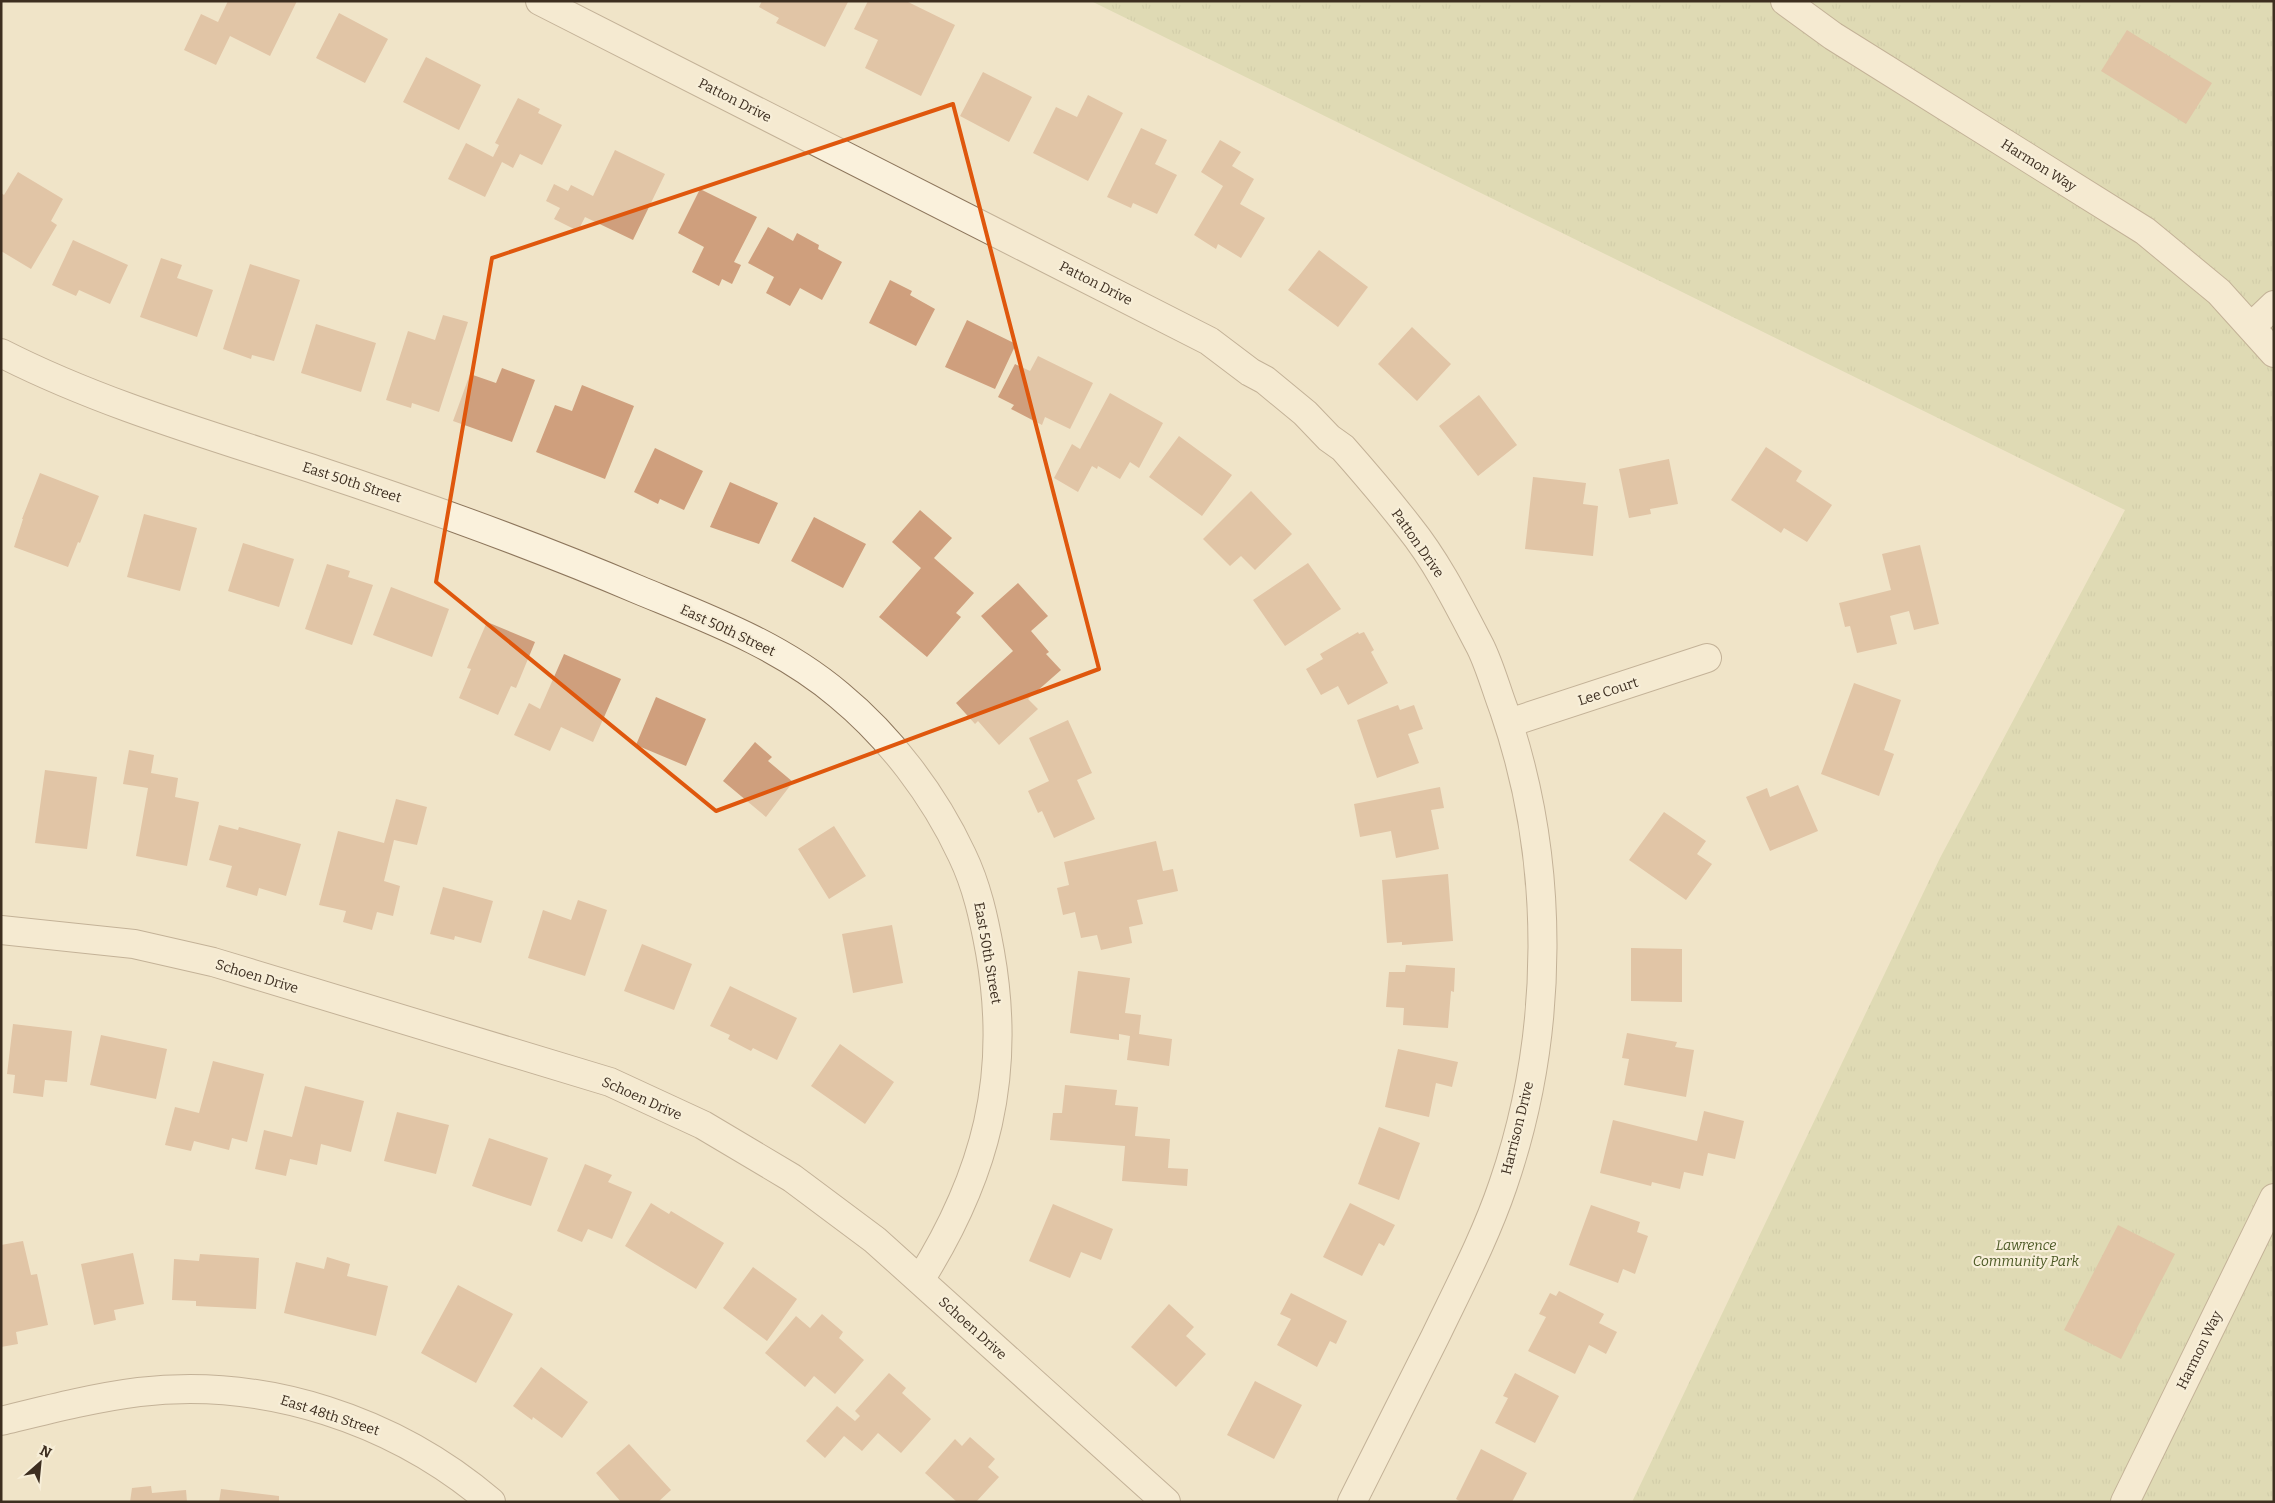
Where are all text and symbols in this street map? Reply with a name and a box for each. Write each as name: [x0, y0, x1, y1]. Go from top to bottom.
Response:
street label: Patton Drive: [695, 75, 774, 126]
street label: Harmon Way: [1998, 136, 2080, 196]
street label: Patton Drive: [1056, 258, 1135, 309]
street label: East 50th Street: [300, 458, 403, 506]
street label: Patton Drive: [1388, 506, 1447, 581]
street label: East 50th Street: [677, 601, 778, 660]
street label: Lee Court: [1576, 674, 1640, 709]
street label: East 50th Street: [970, 901, 1005, 1005]
street label: Schoen Drive: [213, 956, 300, 997]
street label: Schoen Drive: [599, 1073, 684, 1124]
street label: Harrison Drive: [1498, 1080, 1537, 1177]
park label: Lawrence Community Park: [1973, 1237, 2080, 1270]
street label: Schoen Drive: [935, 1293, 1010, 1363]
street label: Harmon Way: [2173, 1308, 2226, 1392]
street label: East 48th Street: [278, 1391, 381, 1439]
north arrow: [15, 1438, 65, 1488]
text: N: [37, 1442, 55, 1462]

